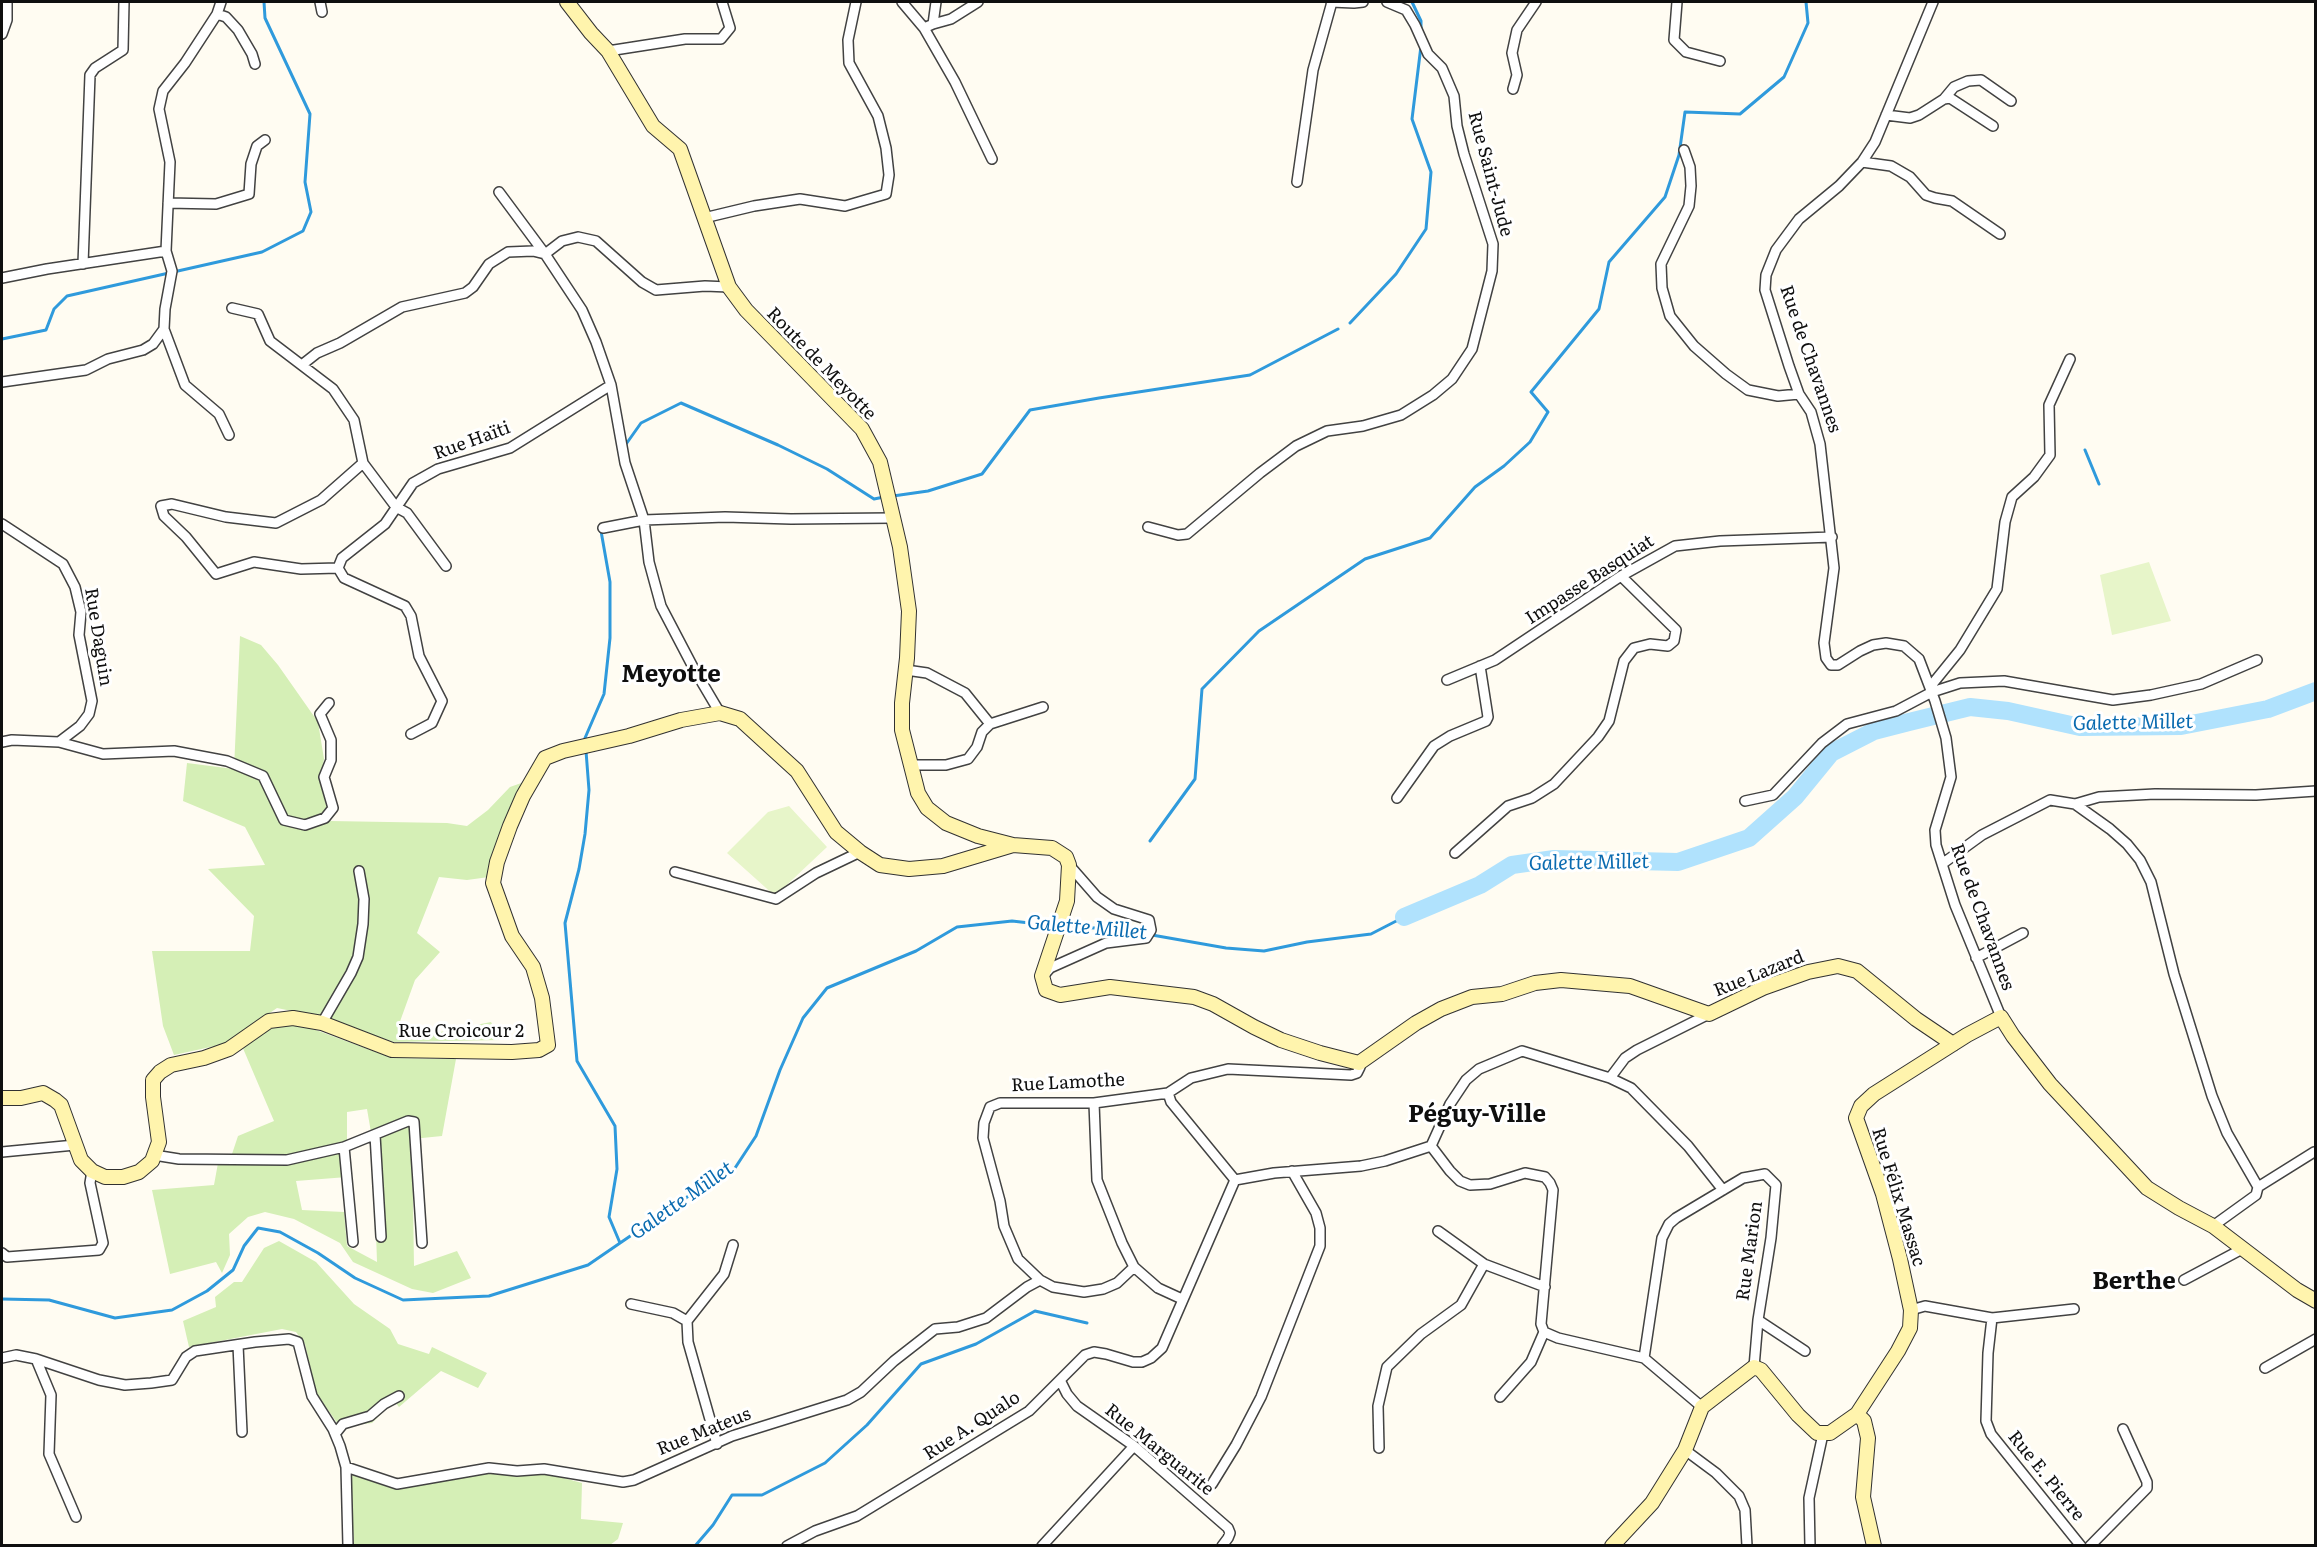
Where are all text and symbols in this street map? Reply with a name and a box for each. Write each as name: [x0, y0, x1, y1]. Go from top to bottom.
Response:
street label: Rue Saint-Jude: [1463, 109, 1517, 239]
street label: Rue de Chavannes: [1775, 283, 1845, 435]
street label: Route de Meyotte: [762, 303, 880, 425]
street label: Rue Haïti: [431, 417, 513, 465]
street label: Impasse Basquiat: [1522, 531, 1658, 629]
street label: Rue Daguin: [80, 586, 116, 688]
district label: Meyotte: [621, 661, 721, 689]
water label: Galette Millet: [2072, 710, 2194, 736]
street label: Rue de Chavannes: [1945, 841, 2019, 993]
water label: Galette Millet: [1528, 850, 1650, 876]
water label: Galette Millet: [1026, 911, 1148, 945]
street label: Rue Lazard: [1711, 946, 1807, 1002]
street label: Rue Croicour 2: [398, 1021, 524, 1043]
street label: Rue Lamothe: [1011, 1069, 1125, 1097]
district label: Péguy-Ville: [1408, 1101, 1546, 1129]
street label: Rue Félix Massac: [1867, 1125, 1929, 1269]
water label: Galette Millet: [626, 1157, 738, 1245]
street label: Rue Marion: [1732, 1200, 1768, 1302]
district label: Berthe: [2092, 1268, 2176, 1296]
street label: Rue A. Qualo: [920, 1387, 1024, 1465]
street label: Rue Marguarite: [1100, 1400, 1218, 1500]
street label: Rue Mateus: [654, 1403, 754, 1461]
street label: Rue E. Pierre: [2003, 1427, 2089, 1525]

